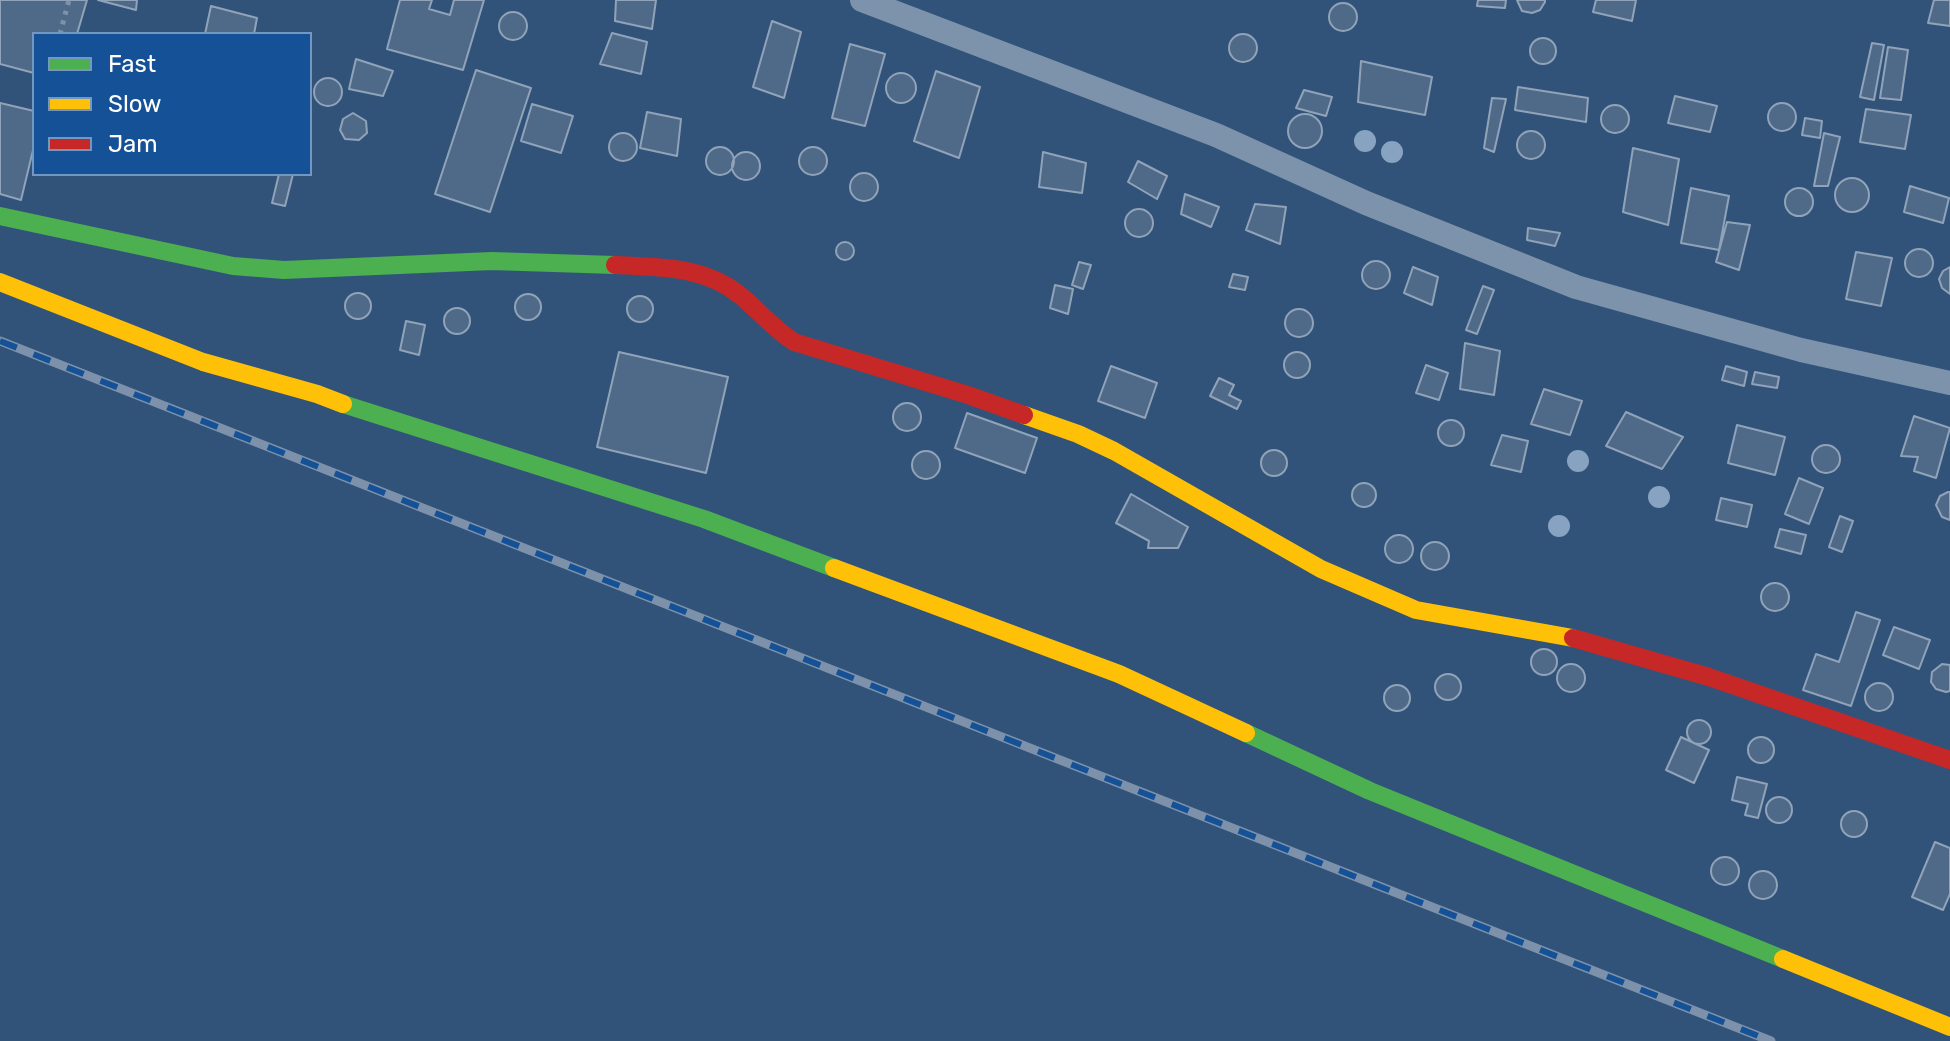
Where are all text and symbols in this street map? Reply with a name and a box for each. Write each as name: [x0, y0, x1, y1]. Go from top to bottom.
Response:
legend: [32, 32, 312, 176]
text: Fast: [108, 50, 156, 78]
text: Slow: [108, 90, 161, 118]
text: Jam: [108, 130, 158, 158]

